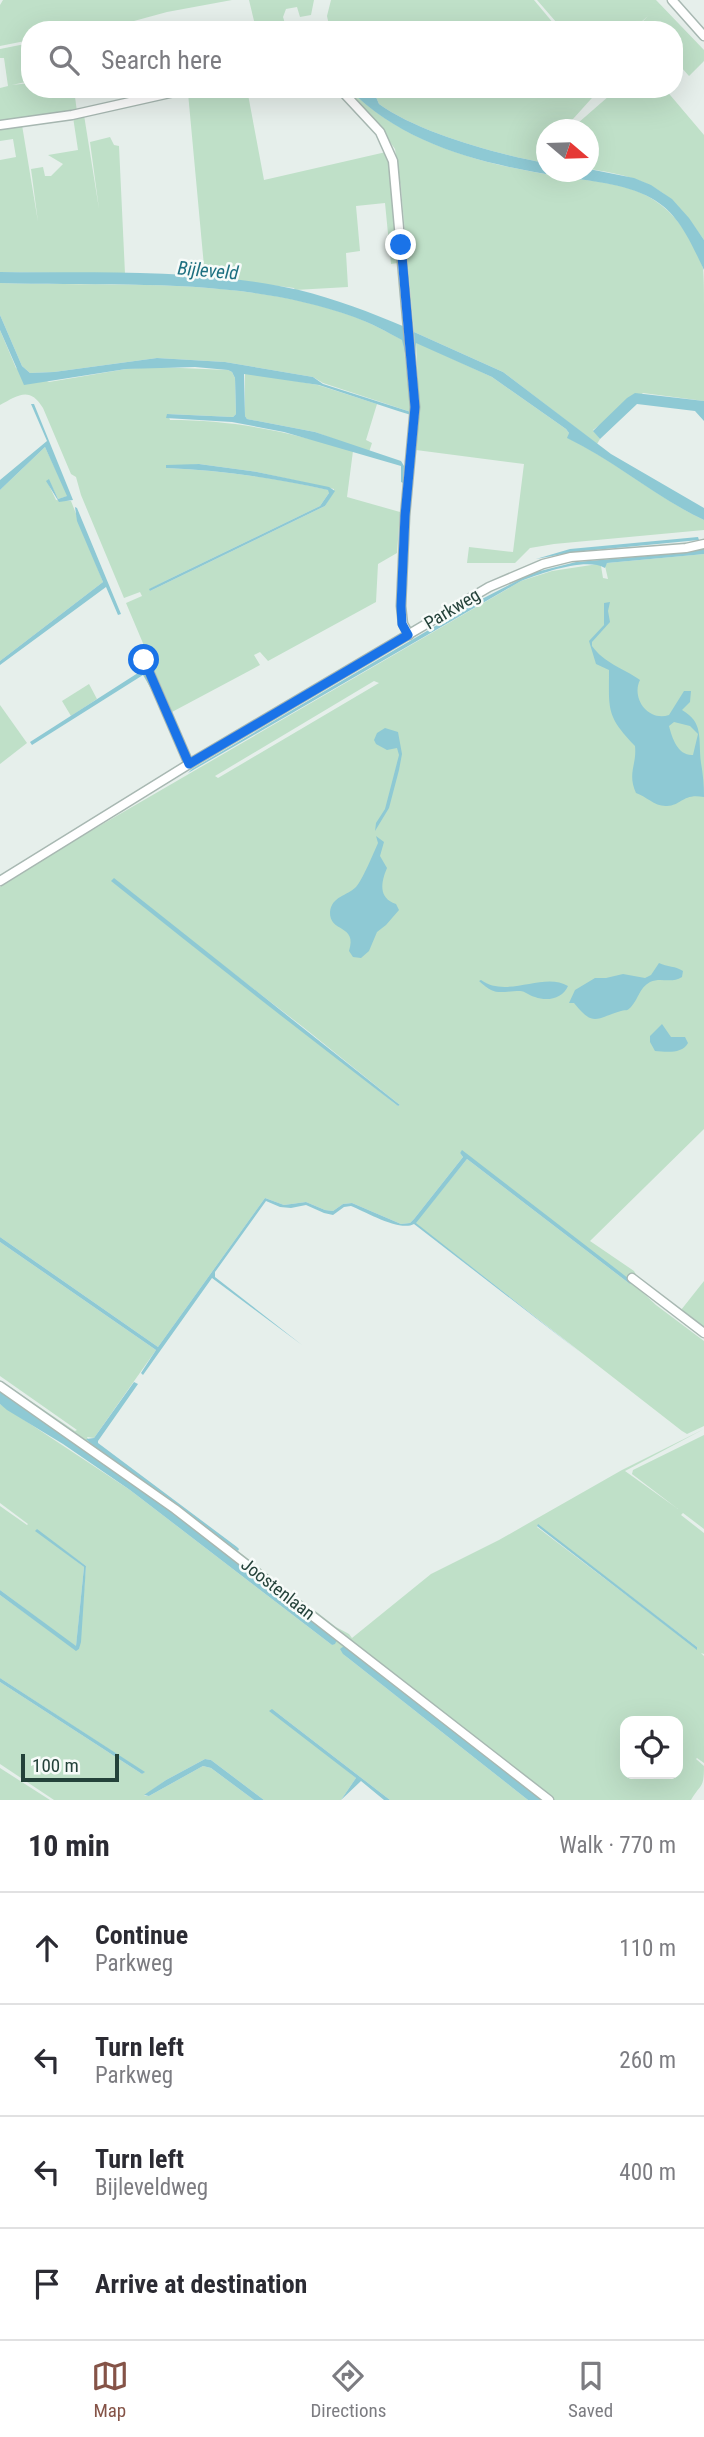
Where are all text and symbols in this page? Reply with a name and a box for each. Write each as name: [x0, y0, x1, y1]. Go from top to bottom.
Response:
search box: [21, 21, 683, 98]
icon: search: [45, 41, 83, 79]
text: Search here: [101, 45, 222, 75]
north arrow: [536, 119, 599, 182]
route end: [385, 229, 416, 260]
water label: Bijleveld: [177, 256, 240, 285]
street label: Parkweg: [420, 584, 483, 633]
route start: [128, 644, 159, 675]
street label: Joostenlaan: [237, 1553, 319, 1624]
map controls: [620, 1716, 683, 1779]
button: locate: [620, 1716, 683, 1779]
scale bar: [21, 1751, 119, 1783]
text: 100 m: [32, 1754, 79, 1777]
text: 10 min: [28, 1828, 110, 1863]
text: Walk · 770 m: [559, 1832, 676, 1859]
text: Continue: [95, 1920, 188, 1950]
icon: ahead: [28, 1929, 66, 1967]
text: 110 m: [619, 1935, 676, 1962]
text: Parkweg: [95, 1950, 173, 1977]
text: Turn left: [95, 2032, 184, 2062]
icon: left: [28, 2041, 66, 2079]
text: 260 m: [619, 2047, 676, 2074]
text: Parkweg: [95, 2062, 173, 2089]
text: Turn left: [95, 2144, 184, 2174]
icon: left: [28, 2153, 66, 2191]
text: 400 m: [619, 2159, 676, 2186]
text: Bijleveldweg: [95, 2174, 208, 2201]
icon: arrive: [28, 2265, 66, 2303]
text: Arrive at destination: [95, 2269, 307, 2299]
tab: Map: [91, 2357, 129, 2422]
tab: Directions: [310, 2357, 386, 2422]
tab: Saved: [568, 2357, 613, 2422]

